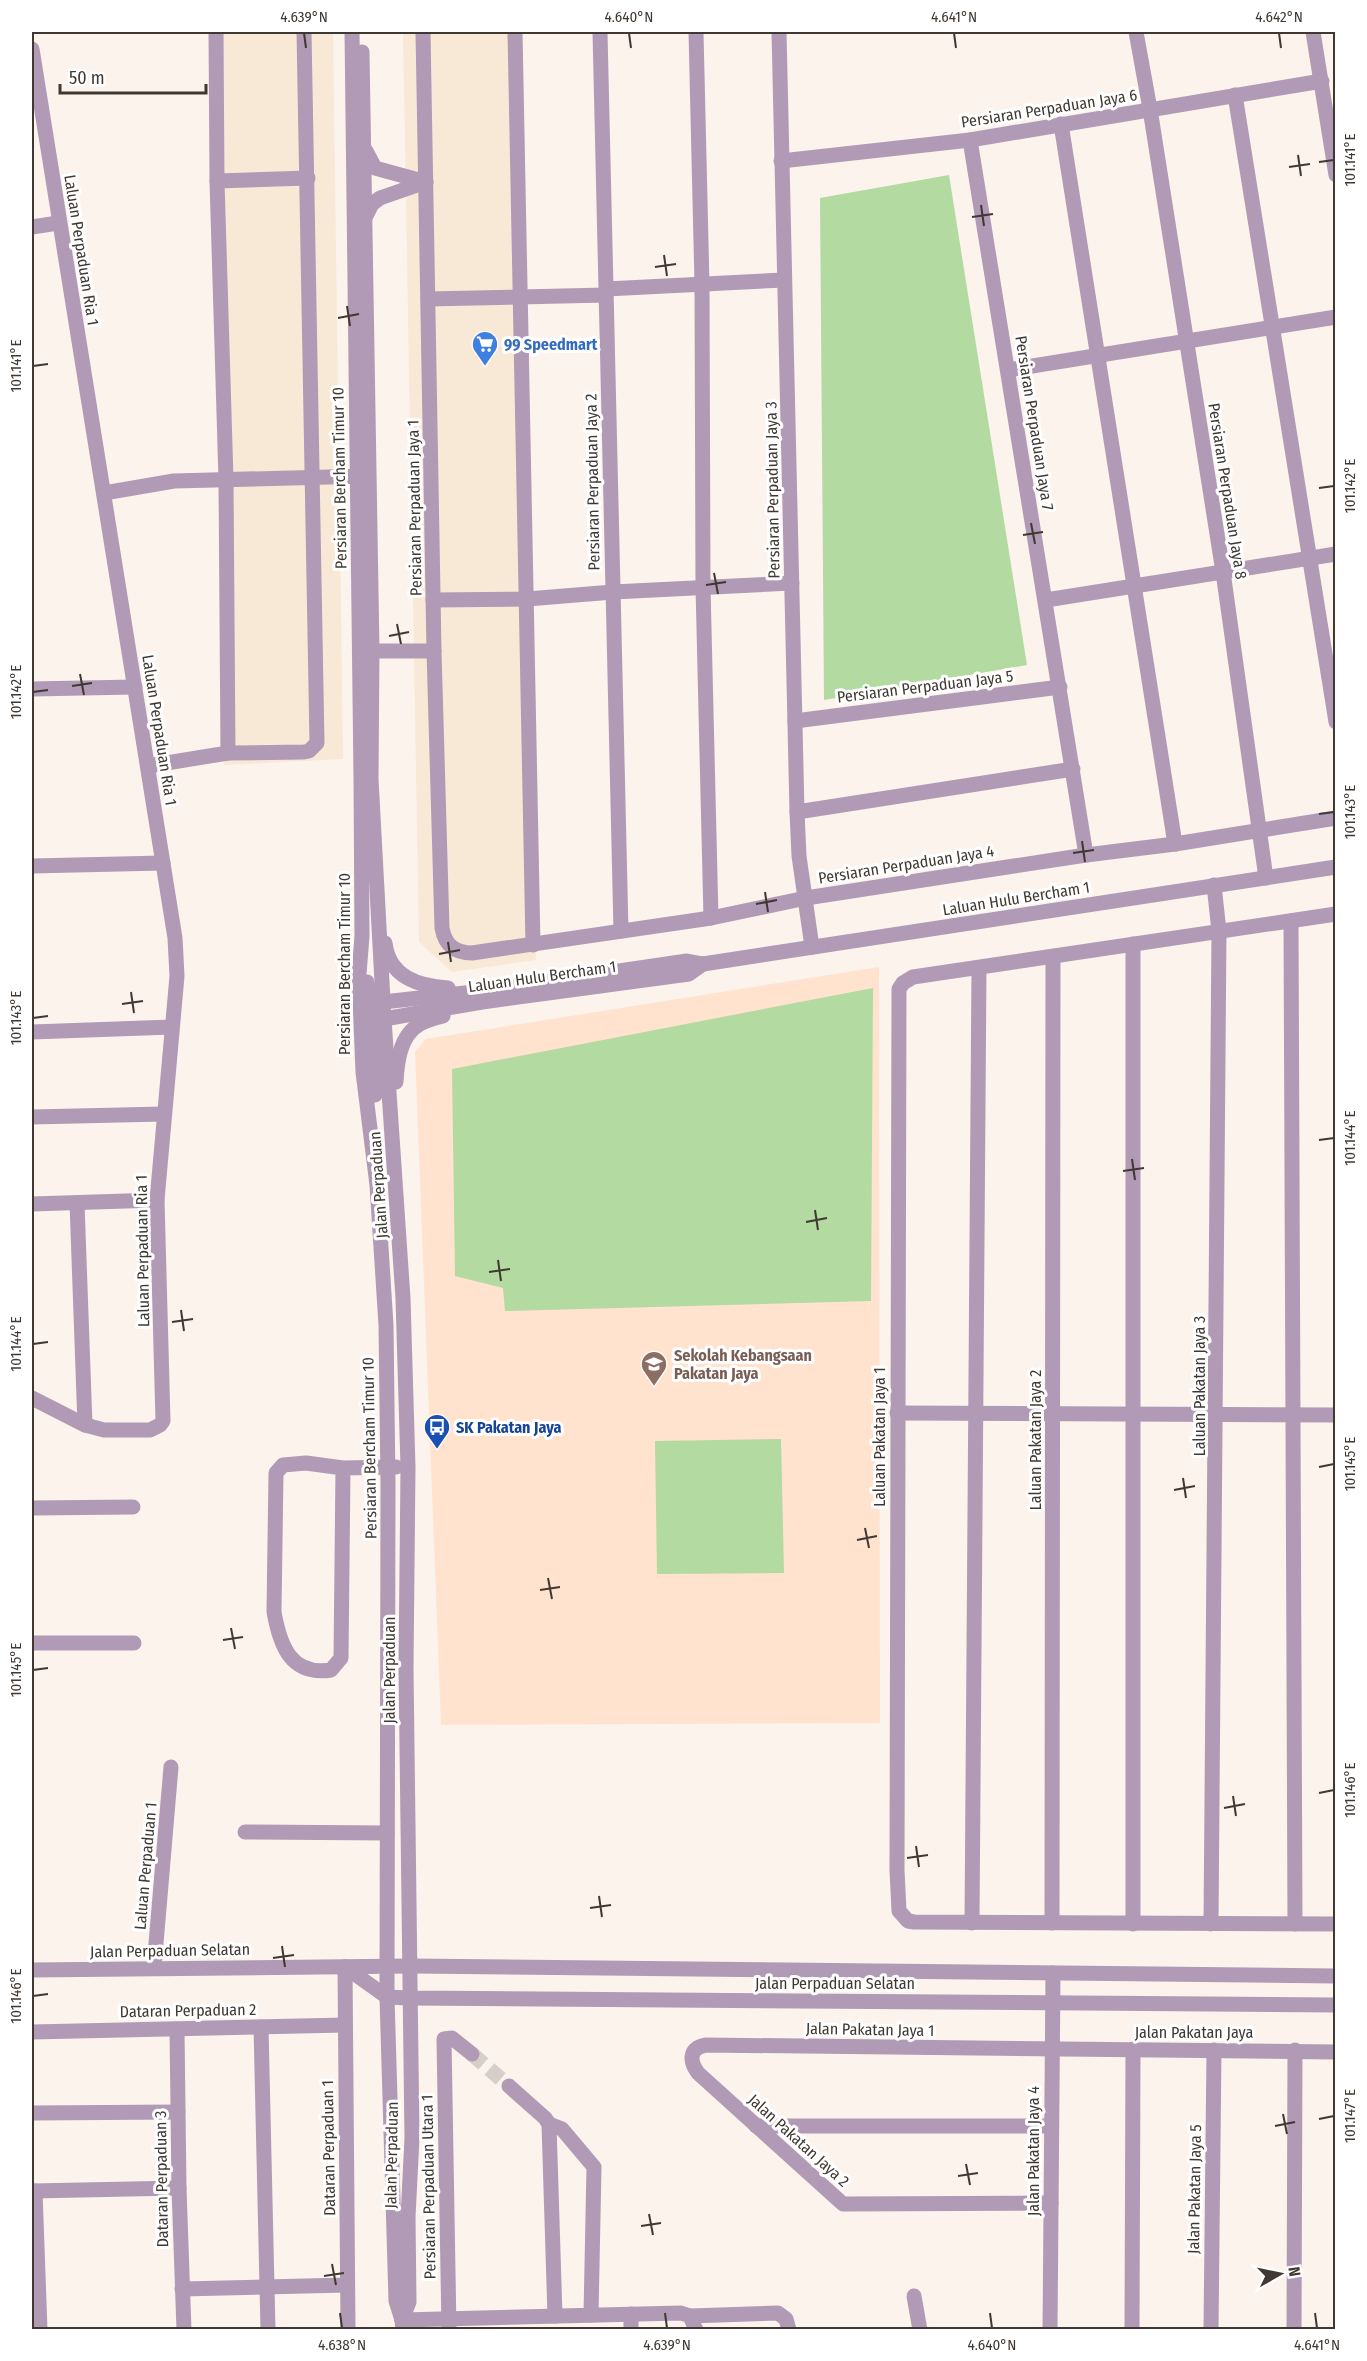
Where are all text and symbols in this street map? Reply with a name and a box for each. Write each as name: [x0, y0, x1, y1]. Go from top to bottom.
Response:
text: 4.639°N: [280, 8, 328, 26]
text: 4.640°N: [605, 8, 653, 26]
text: 4.641°N: [931, 8, 977, 26]
text: 4.642°N: [1255, 8, 1303, 26]
scale bar: [60, 57, 206, 95]
text: 50 m: [69, 67, 105, 89]
street label: Persiaran Perpaduan Jaya 6: [960, 85, 1139, 132]
text: 101.141°E: [1341, 133, 1359, 187]
street label: Laluan Perpaduan Ria 1: [60, 173, 103, 327]
supermarket icon: 99 Speedmart: [470, 329, 500, 367]
street label: Persiaran Perpaduan Jaya 7: [1011, 334, 1058, 512]
place label: 99 Speedmart: [504, 335, 598, 354]
text: 101.141°E: [7, 339, 25, 393]
street label: Persiaran Bercham Timur 10: [328, 387, 351, 569]
street label: Persiaran Perpaduan Jaya 2: [581, 393, 604, 571]
street label: Persiaran Perpaduan Jaya 3: [761, 401, 784, 579]
street label: Persiaran Perpaduan Jaya 8: [1204, 402, 1251, 580]
street label: Persiaran Perpaduan Jaya 1: [403, 420, 426, 596]
text: 101.142°E: [1341, 459, 1359, 513]
street label: Laluan Perpaduan Ria 1: [138, 653, 181, 807]
text: 101.142°E: [7, 665, 25, 719]
street label: Persiaran Perpaduan Jaya 5: [836, 666, 1014, 707]
text: 101.143°E: [1341, 785, 1359, 839]
street label: Persiaran Perpaduan Jaya 4: [817, 841, 996, 888]
street label: Persiaran Bercham Timur 10: [335, 873, 354, 1055]
street label: Laluan Hulu Bercham 1: [941, 877, 1091, 920]
street label: Laluan Hulu Bercham 1: [467, 957, 617, 996]
text: 101.143°E: [7, 991, 25, 1045]
text: 101.144°E: [1341, 1110, 1359, 1166]
street label: Jalan Perpaduan: [365, 1131, 392, 1239]
street label: Laluan Perpaduan Ria 1: [132, 1175, 153, 1327]
text: 101.144°E: [7, 1316, 25, 1372]
street label: Laluan Pakatan Jaya 3: [1190, 1316, 1209, 1456]
place label: Sekolah Kebangsaan Pakatan Jaya: [674, 1346, 812, 1383]
school or university icon: Sekolah Kebangsaan Pakatan Jaya: [639, 1349, 669, 1387]
street label: Persiaran Bercham Timur 10: [358, 1357, 381, 1539]
street label: Laluan Pakatan Jaya 1: [870, 1367, 889, 1507]
street label: Laluan Pakatan Jaya 2: [1026, 1370, 1045, 1510]
bus stop icon: SK Pakatan Jaya: [422, 1412, 452, 1450]
place label: SK Pakatan Jaya: [456, 1418, 561, 1437]
text: 101.145°E: [1341, 1437, 1359, 1491]
street label: Jalan Perpaduan: [380, 1616, 399, 1724]
text: 101.145°E: [7, 1643, 25, 1697]
text: 101.146°E: [1341, 1762, 1359, 1818]
street label: Laluan Perpaduan 1: [130, 1801, 161, 1931]
street label: Jalan Perpaduan Selatan: [90, 1940, 250, 1961]
text: 101.146°E: [7, 1968, 25, 2024]
street label: Jalan Perpaduan Selatan: [755, 1974, 915, 1993]
street label: Dataran Perpaduan 2: [120, 2000, 257, 2021]
street label: Jalan Pakatan Jaya 1: [806, 2019, 934, 2040]
street label: Jalan Pakatan Jaya: [1135, 2023, 1253, 2042]
street label: Dataran Perpaduan 1: [318, 2080, 339, 2216]
street label: Jalan Pakatan Jaya 4: [1024, 2086, 1043, 2216]
text: 101.147°E: [1341, 2089, 1359, 2143]
street label: Jalan Pakatan Jaya 2: [744, 2090, 853, 2191]
street label: Persiaran Perpaduan Utara 1: [417, 2094, 440, 2280]
street label: Jalan Perpaduan: [381, 2101, 402, 2209]
street label: Dataran Perpaduan 3: [151, 2110, 172, 2248]
street label: Jalan Pakatan Jaya 5: [1184, 2124, 1205, 2254]
north arrow: [1250, 2244, 1310, 2304]
text: N: [1284, 2266, 1304, 2278]
text: 4.638°N: [318, 2336, 366, 2354]
text: 4.639°N: [643, 2336, 691, 2354]
text: 4.640°N: [968, 2336, 1016, 2354]
text: 4.641°N: [1294, 2336, 1340, 2354]

